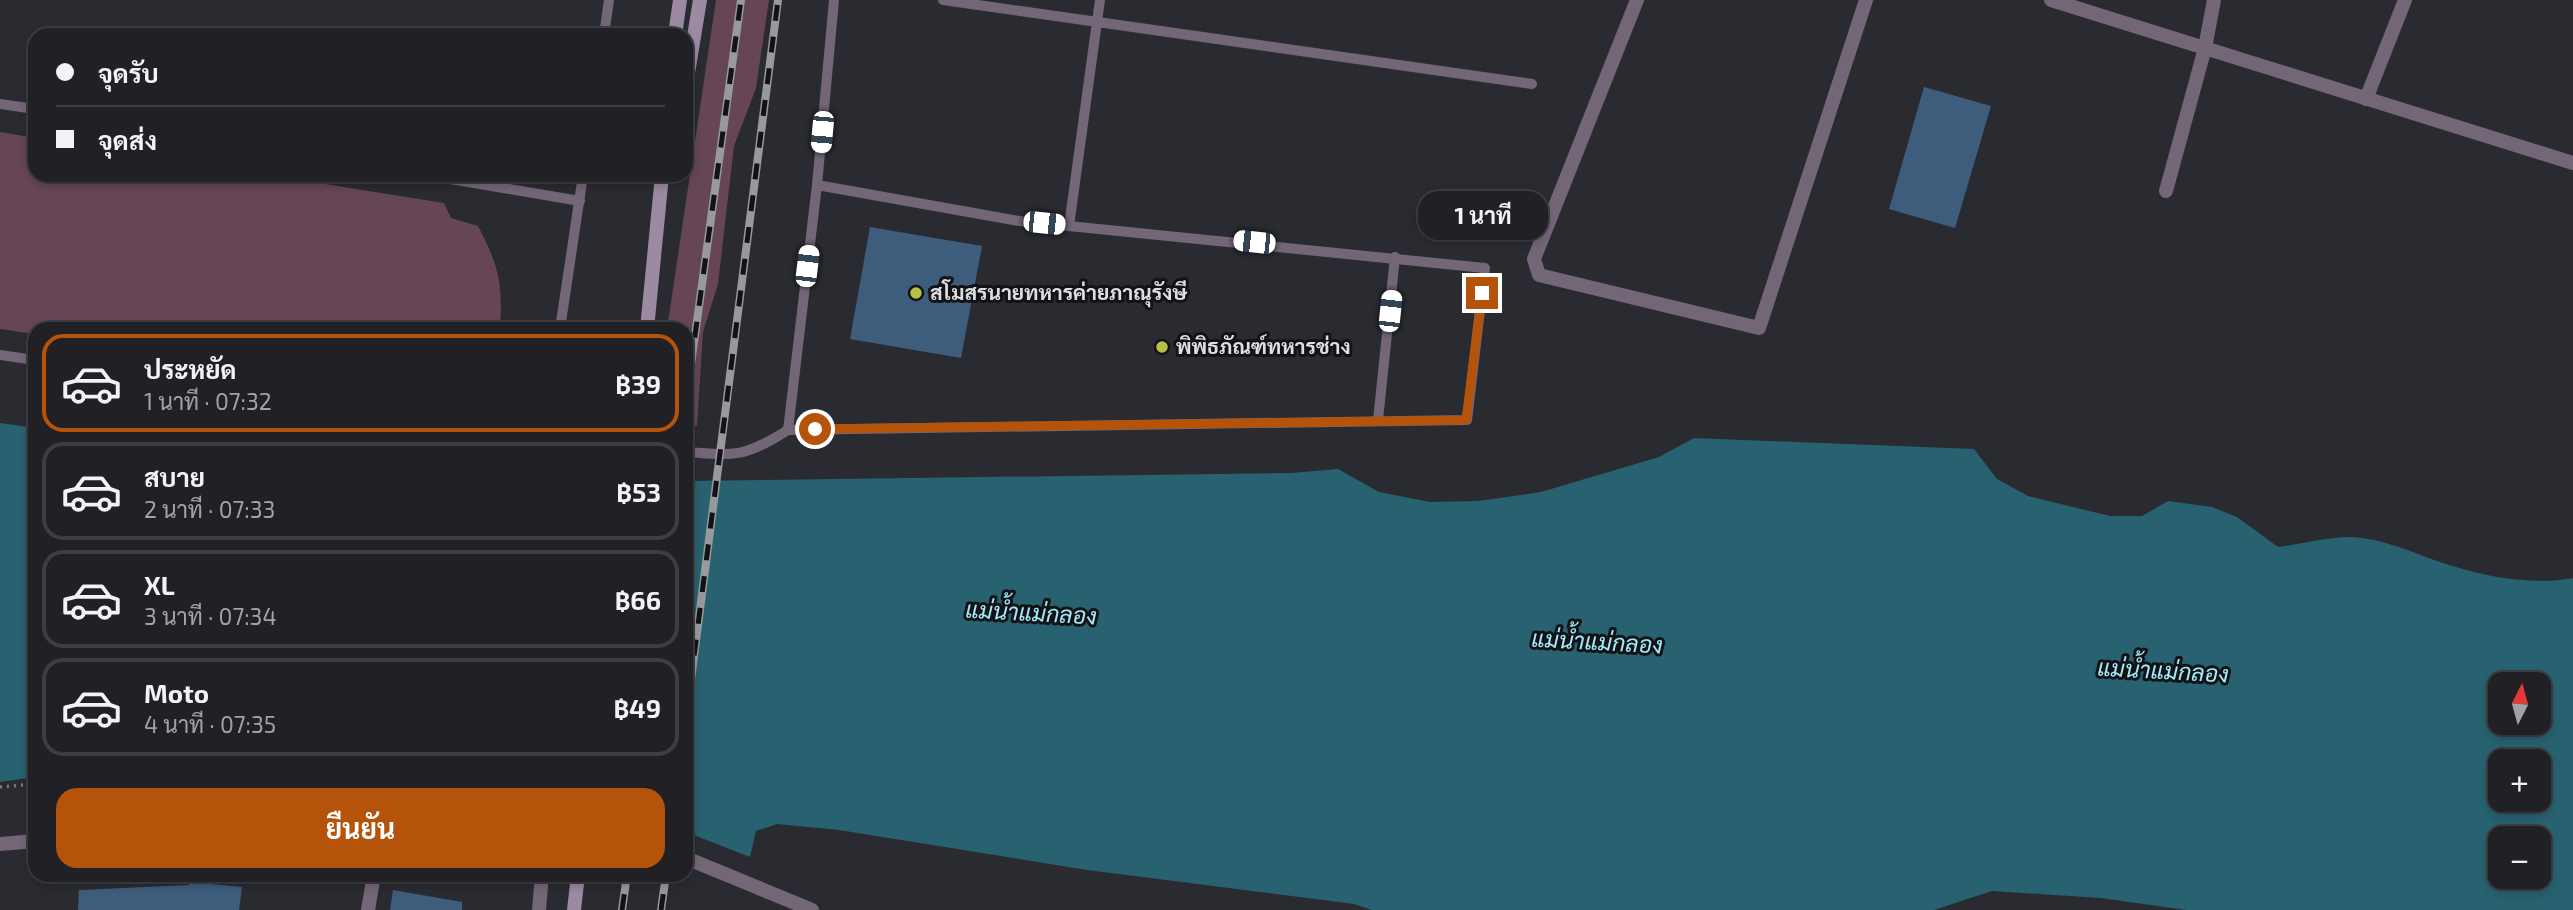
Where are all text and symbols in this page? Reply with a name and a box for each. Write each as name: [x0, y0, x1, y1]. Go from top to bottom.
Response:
text: จุดรับ: [98, 57, 159, 88]
car: [810, 110, 835, 154]
text: จุดส่ง: [98, 124, 157, 155]
callout: 1 นาที: [1417, 191, 1547, 240]
text: 1 นาที: [1454, 201, 1512, 229]
car: [1023, 210, 1066, 236]
car: [1233, 229, 1276, 255]
car: [795, 244, 820, 288]
route end: [1466, 277, 1498, 309]
place label: สโมสรนายทหารค่ายภาณุรังษี: [930, 279, 1188, 308]
marker: สโมสรนายทหารค่ายภาณุรังษี: [908, 285, 924, 301]
car: [1378, 289, 1403, 333]
place label: พิพิธภัณฑ์ทหารช่าง: [1176, 333, 1351, 358]
marker: พิพิธภัณฑ์ทหารช่าง: [1154, 339, 1170, 355]
icon: car: [60, 352, 123, 415]
text: ประหยัด: [144, 353, 237, 384]
text: ฿39: [615, 368, 661, 399]
text: 1 นาที · 07:32: [144, 387, 272, 415]
route start: [799, 413, 831, 445]
icon: car: [60, 460, 123, 523]
text: สบาย: [144, 461, 205, 492]
text: ฿53: [616, 476, 661, 507]
text: 2 นาที · 07:33: [144, 495, 275, 523]
icon: car: [60, 568, 123, 631]
text: XL: [144, 569, 175, 600]
text: ฿66: [615, 584, 661, 615]
water label: แม่น้ำแม่กลอง: [965, 590, 1098, 629]
text: 3 นาที · 07:34: [144, 602, 277, 630]
water label: แม่น้ำแม่กลอง: [1531, 619, 1664, 658]
water label: แม่น้ำแม่กลอง: [2097, 648, 2230, 687]
north arrow: [2488, 672, 2552, 735]
map controls: [2488, 672, 2551, 889]
icon: car: [60, 676, 123, 739]
text: Moto: [144, 677, 209, 708]
text: ฿49: [613, 692, 661, 723]
text: 4 นาที · 07:35: [144, 710, 276, 738]
button: +: [2488, 749, 2551, 812]
button: ยืนยัน: [56, 788, 665, 868]
button: −: [2488, 826, 2551, 889]

